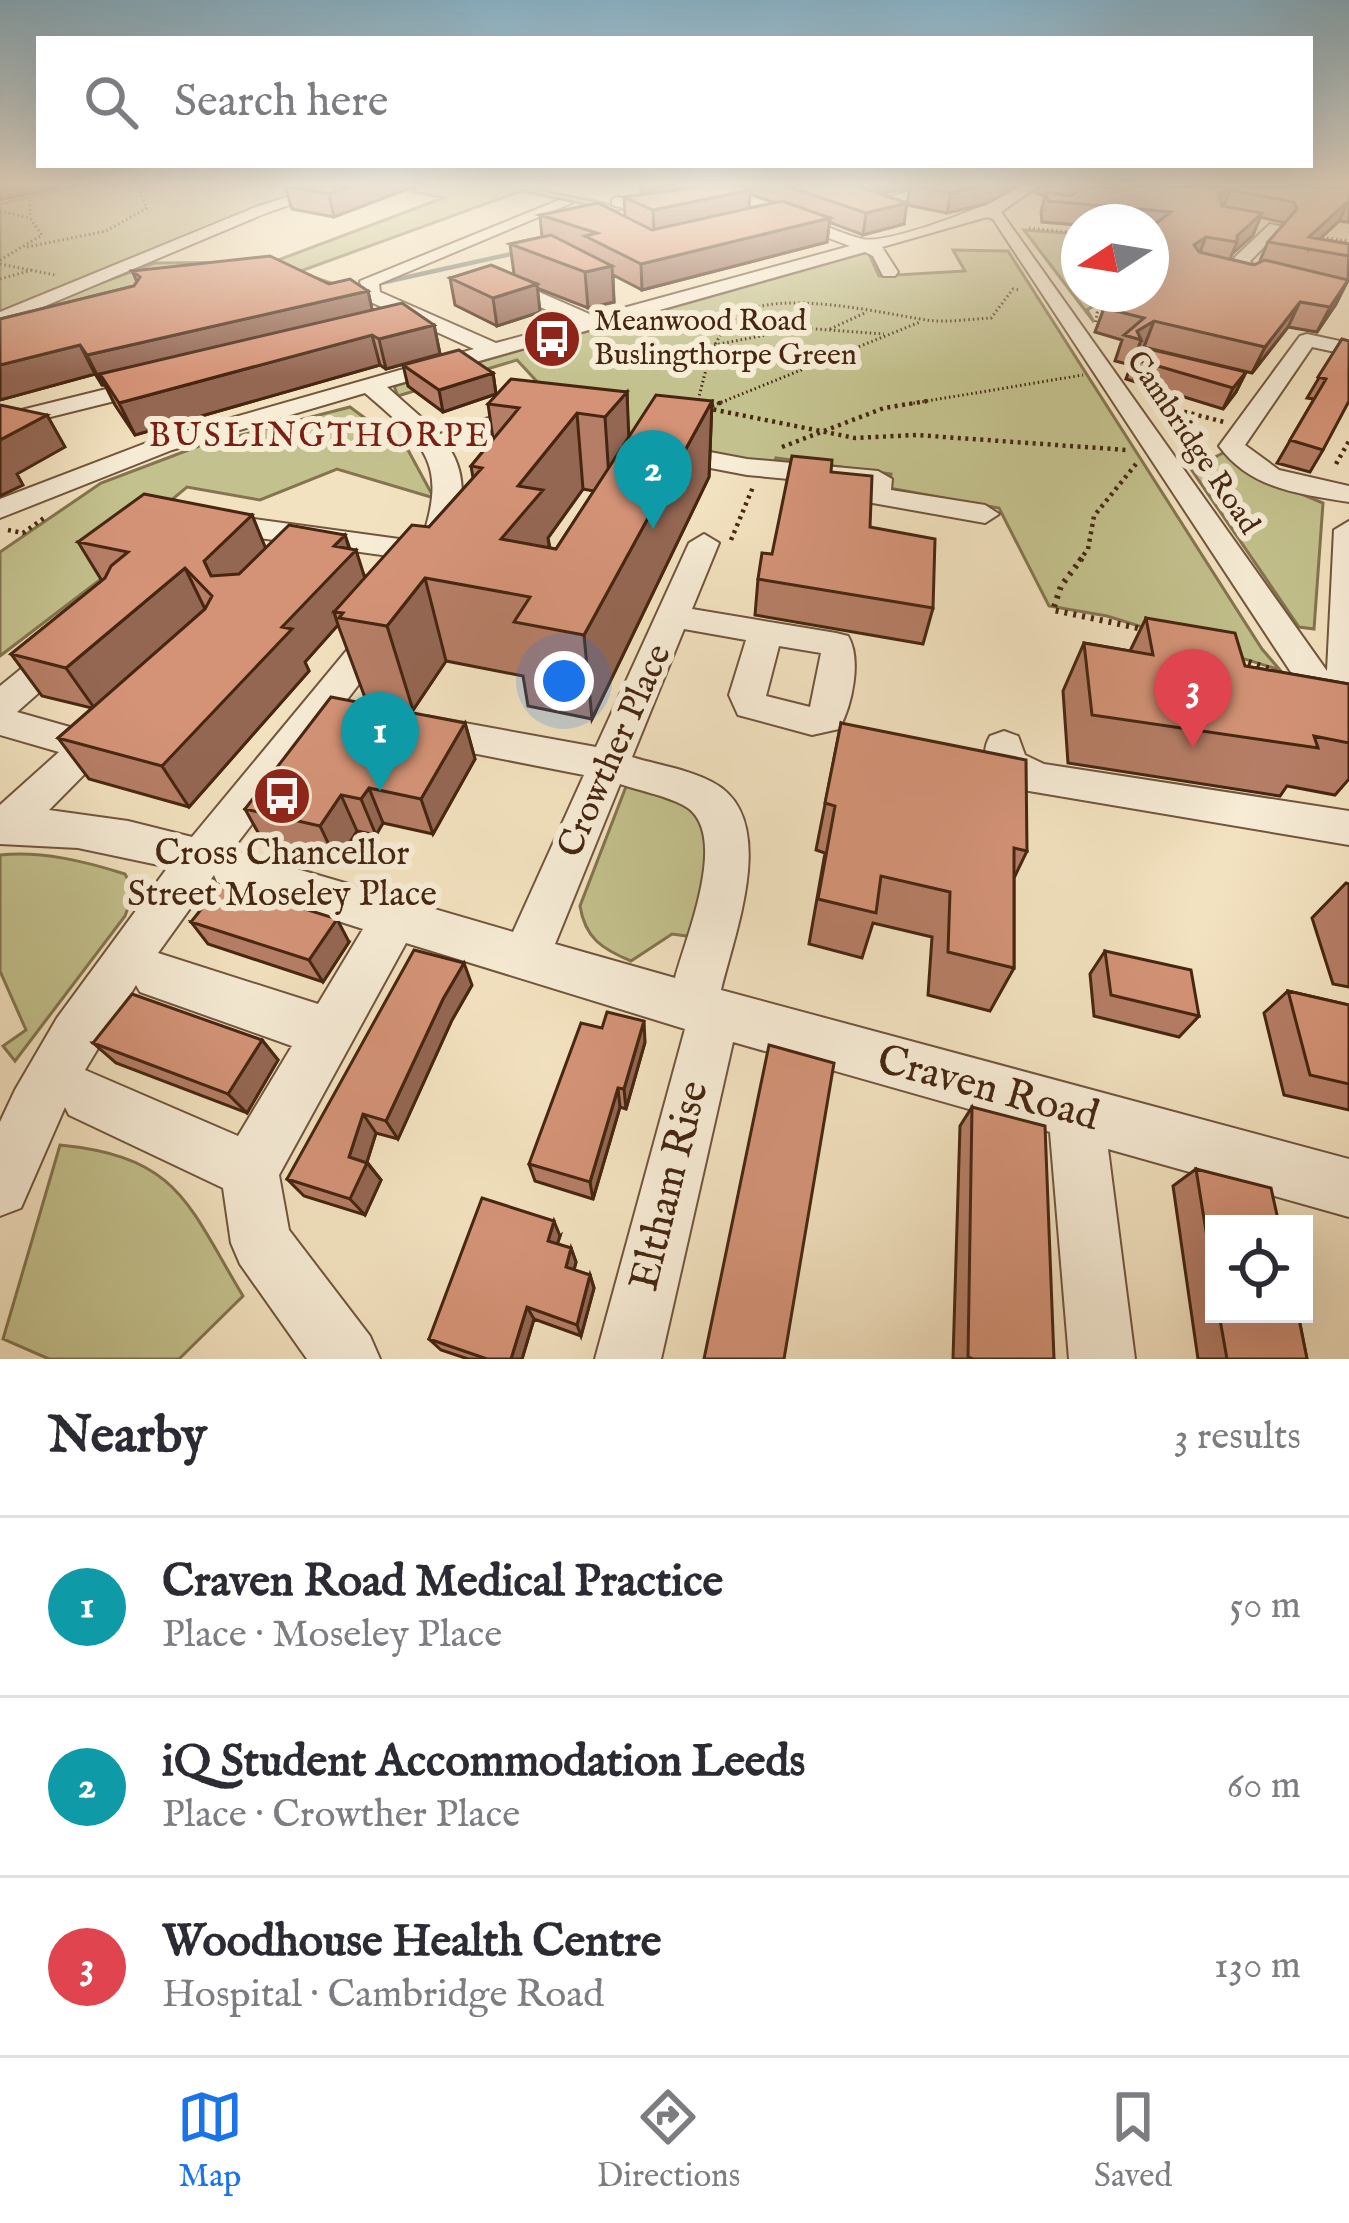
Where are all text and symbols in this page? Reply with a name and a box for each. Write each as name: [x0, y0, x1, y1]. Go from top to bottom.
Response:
search box: [36, 36, 1313, 168]
icon: search: [78, 69, 144, 135]
text: Search here: [174, 74, 388, 131]
north arrow: [1061, 204, 1169, 312]
place label: Meanwood Road Buslingthorpe Green: [594, 303, 857, 375]
bus stop icon: Meanwood Road Buslingthorpe Green: [521, 308, 583, 370]
street label: Cambridge Road: [1117, 344, 1268, 543]
district label: BUSLINGTHORPE: [149, 416, 491, 458]
pin: 2: [614, 430, 692, 529]
street label: Crowther Place: [547, 637, 683, 865]
pin: 3: [1154, 649, 1232, 748]
your location: [534, 651, 594, 711]
pin: 1: [341, 692, 419, 791]
bus stop icon: Cross Chancellor Street Moseley Place: [251, 765, 313, 827]
place label: Cross Chancellor Street Moseley Place: [127, 831, 437, 918]
street label: Craven Road: [871, 1034, 1105, 1144]
street label: Eltham Rise: [618, 1076, 722, 1296]
map controls: [1205, 1215, 1313, 1323]
button: locate: [1205, 1215, 1313, 1323]
text: Nearby: [48, 1405, 207, 1470]
text: 3 results: [1174, 1413, 1301, 1462]
text: Craven Road Medical Practice: [162, 1554, 723, 1611]
text: 1: [80, 1582, 94, 1631]
text: 50 m: [1229, 1582, 1301, 1631]
text: Place · Moseley Place: [162, 1611, 502, 1660]
text: iQ Student Accommodation Leeds: [162, 1734, 805, 1791]
text: 2: [78, 1762, 96, 1811]
text: 60 m: [1227, 1762, 1301, 1811]
text: Place · Crowther Place: [162, 1791, 520, 1840]
text: Woodhouse Health Centre: [162, 1914, 662, 1971]
text: 3: [80, 1942, 94, 1991]
text: 130 m: [1214, 1942, 1301, 1991]
text: Hospital · Cambridge Road: [162, 1971, 604, 2020]
tab: Map: [177, 2084, 243, 2198]
tab: Directions: [597, 2084, 740, 2198]
tab: Saved: [1094, 2084, 1172, 2198]

